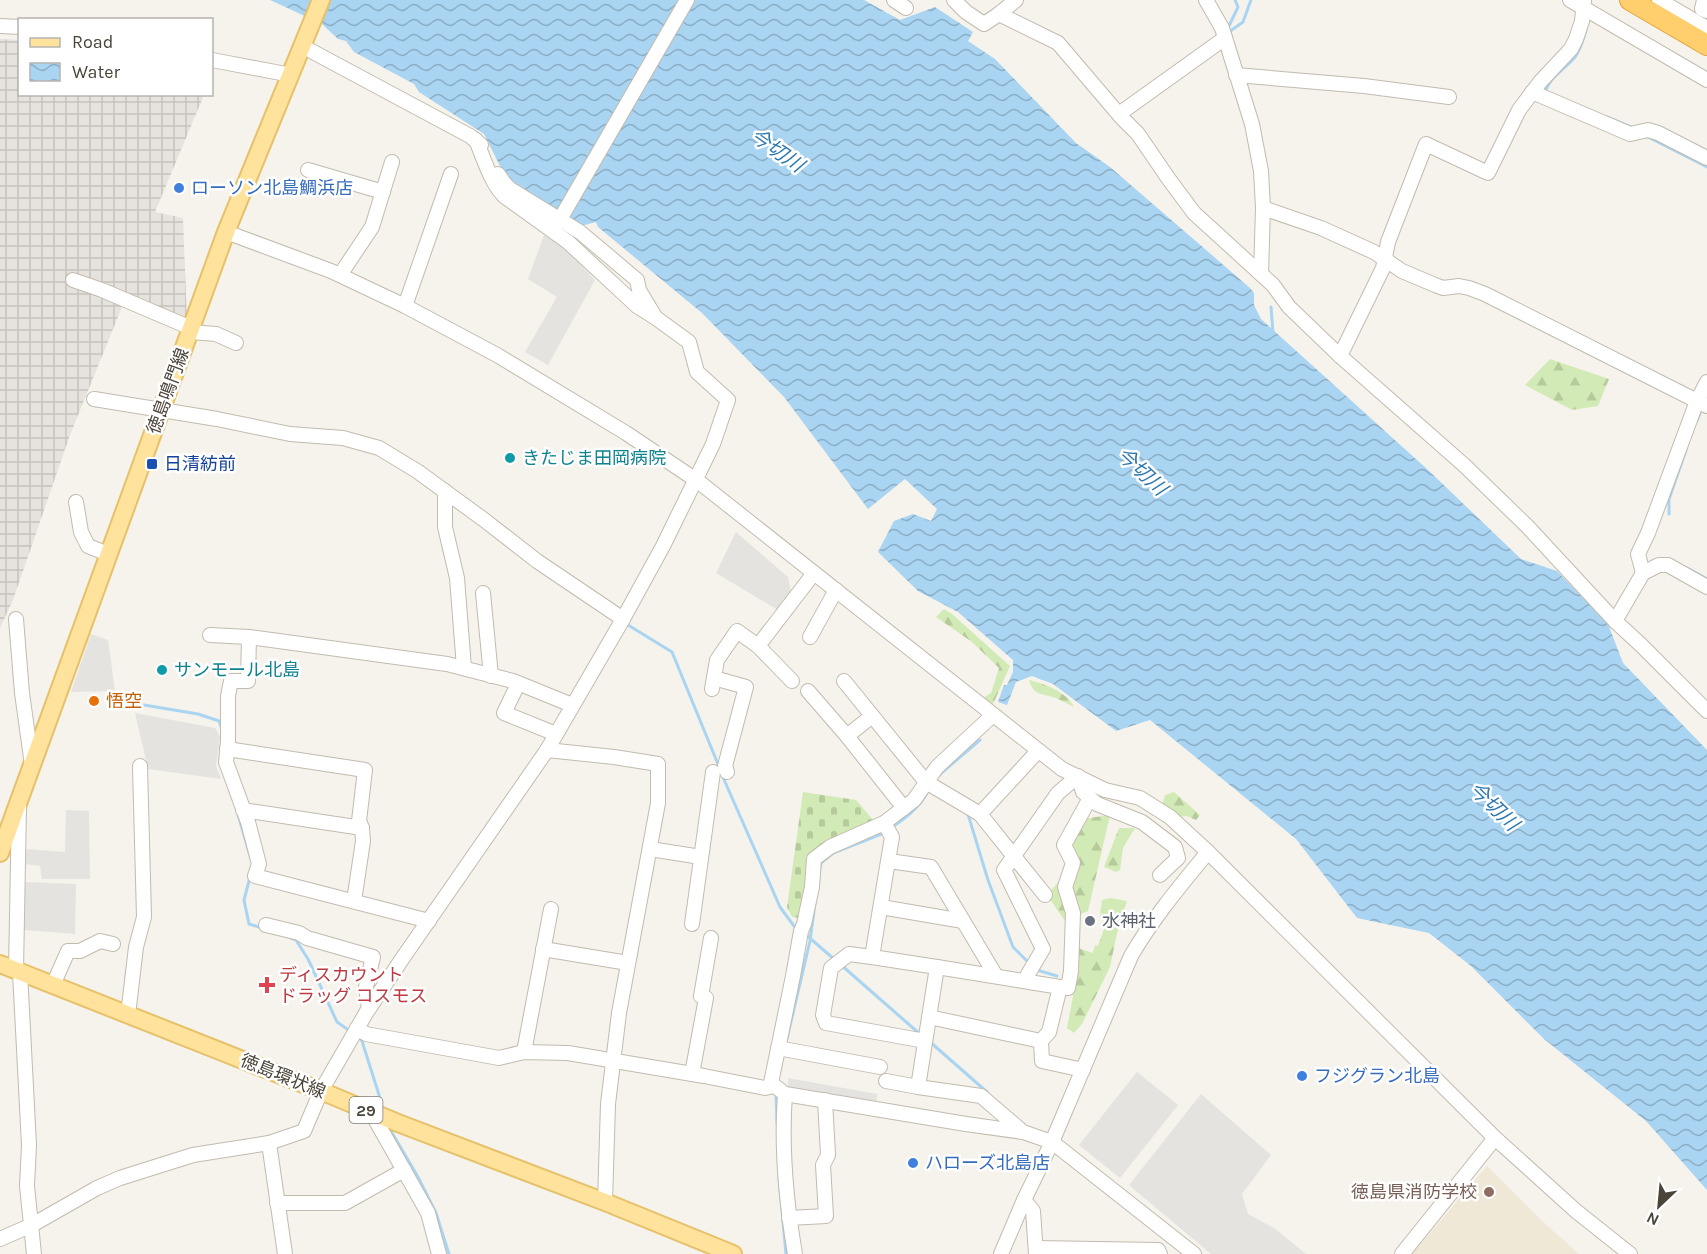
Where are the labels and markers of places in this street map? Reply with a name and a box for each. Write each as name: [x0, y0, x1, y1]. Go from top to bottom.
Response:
place label: ローソン北島鯛浜店: [191, 177, 353, 199]
marker: ローソン北島鯛浜店: [172, 181, 186, 195]
place label: きたじま田岡病院: [522, 447, 666, 469]
marker: きたじま田岡病院: [503, 451, 517, 465]
place label: 日清紡前: [164, 453, 236, 475]
marker: 日清紡前: [145, 457, 159, 471]
place label: サンモール北島: [174, 659, 300, 681]
marker: サンモール北島: [155, 663, 169, 677]
place label: 悟空: [106, 690, 142, 712]
marker: 悟空: [87, 694, 101, 708]
place label: 水神社: [1102, 910, 1156, 932]
marker: 水神社: [1083, 914, 1097, 928]
place label: ディスカウント ドラッグ コスモス: [279, 964, 427, 1007]
marker: ディスカウント ドラッグ コスモス: [260, 978, 274, 992]
place label: フジグラン北島: [1314, 1065, 1440, 1087]
marker: フジグラン北島: [1295, 1069, 1309, 1083]
place label: ハローズ北島店: [925, 1152, 1050, 1174]
marker: ハローズ北島店: [906, 1156, 920, 1170]
place label: 徳島県消防学校: [1351, 1181, 1477, 1203]
marker: 徳島県消防学校: [1482, 1185, 1496, 1199]

